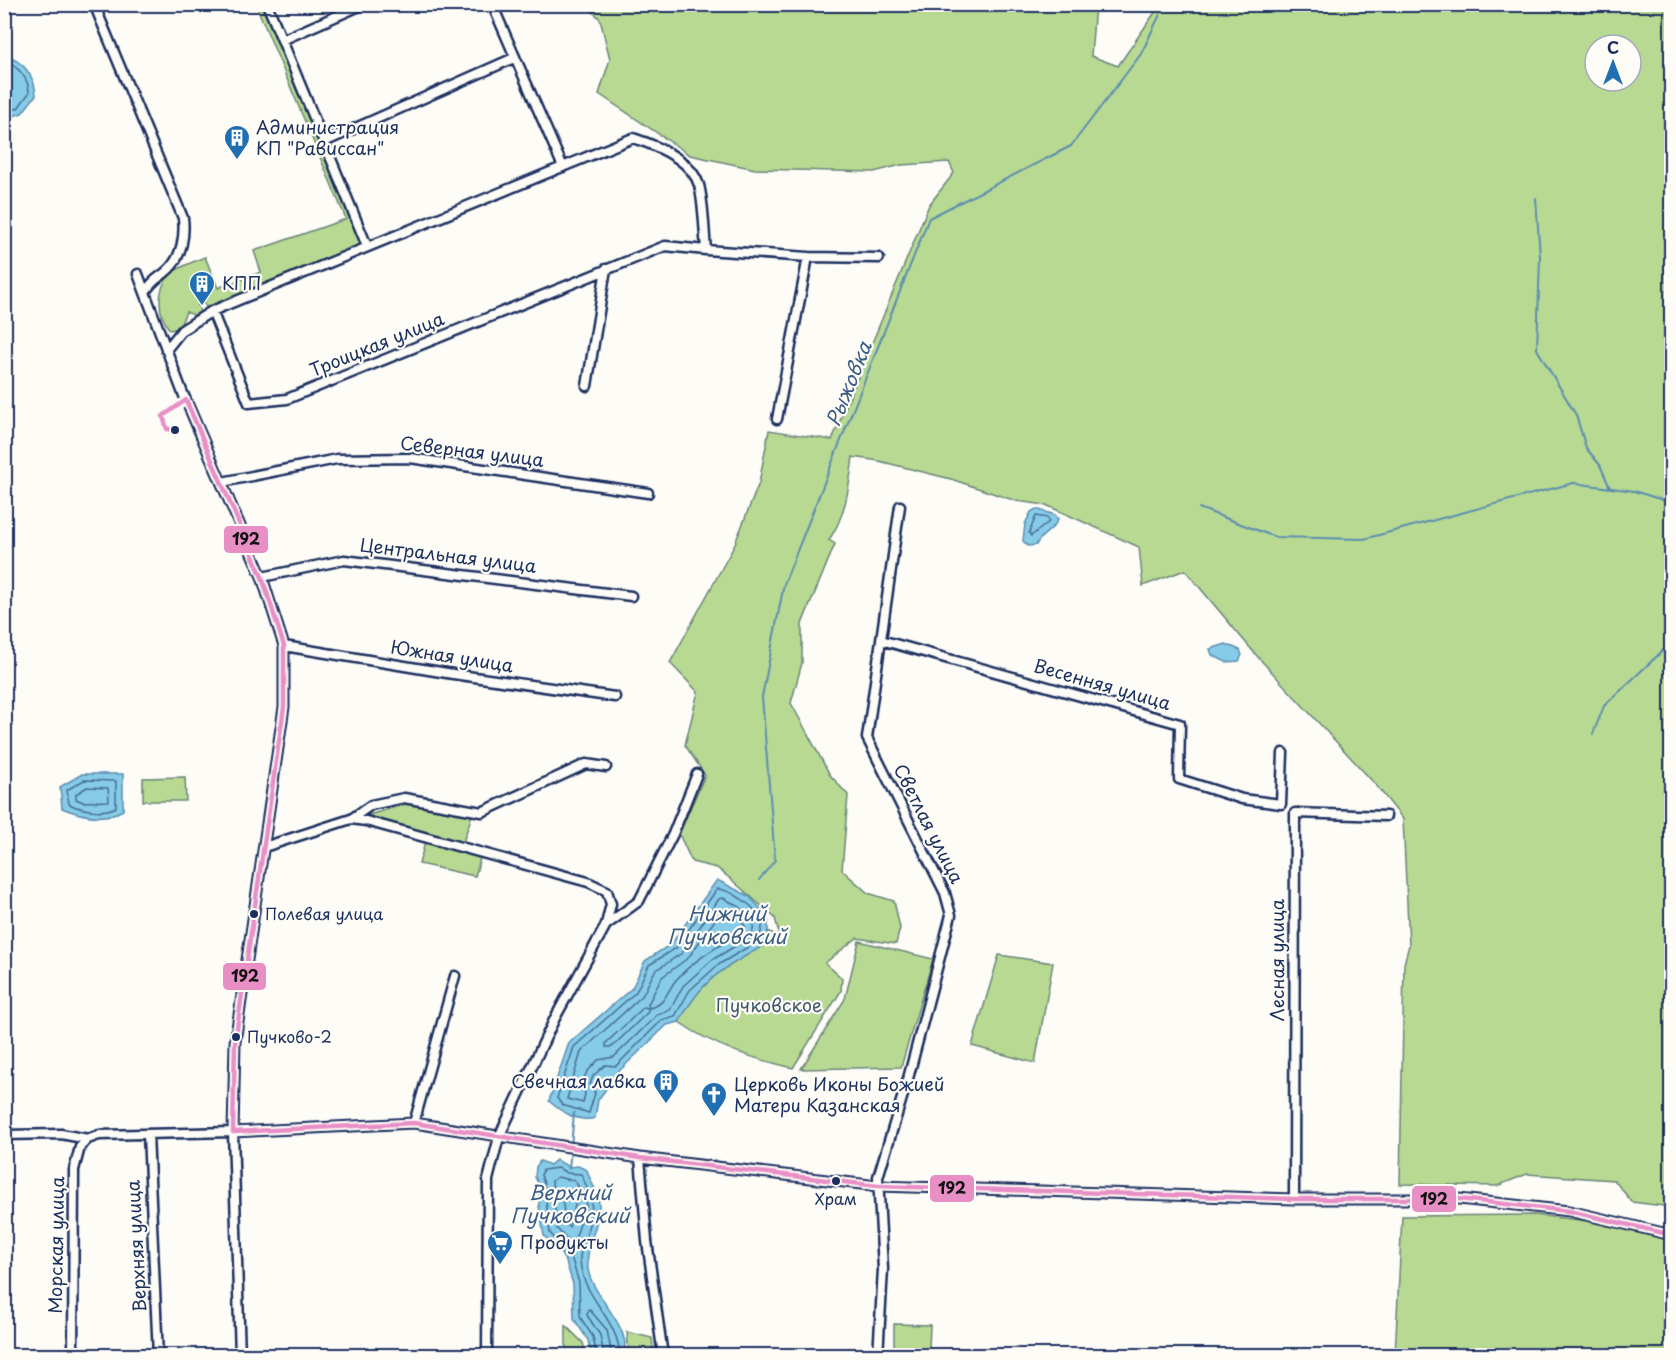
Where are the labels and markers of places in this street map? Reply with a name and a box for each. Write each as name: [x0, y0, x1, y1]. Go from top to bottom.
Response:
place label: Администрация КП "Рависсан": [256, 113, 399, 161]
building icon: Администрация КП "Рависсан": [222, 123, 252, 161]
building icon: КПП: [187, 269, 217, 307]
place label: КПП: [222, 269, 262, 296]
unlabelled marker: [169, 424, 181, 436]
place label: Полевая улица: [265, 901, 383, 925]
marker: Полевая улица: [248, 908, 260, 920]
place label: Пучково-2: [247, 1024, 332, 1048]
marker: Пучково-2: [230, 1031, 242, 1043]
place label: Свечная лавка: [511, 1067, 647, 1094]
building icon: Свечная лавка: [651, 1067, 681, 1105]
place label: Церковь Иконы Божией Матери Казанская: [734, 1070, 944, 1118]
church icon: Церковь Иконы Божией Матери Казанская: [699, 1080, 729, 1118]
marker: Храм: [830, 1175, 842, 1187]
place label: Храм: [815, 1186, 857, 1210]
supermarket icon: Продукты: [485, 1228, 515, 1266]
place label: Продукты: [520, 1228, 609, 1255]

